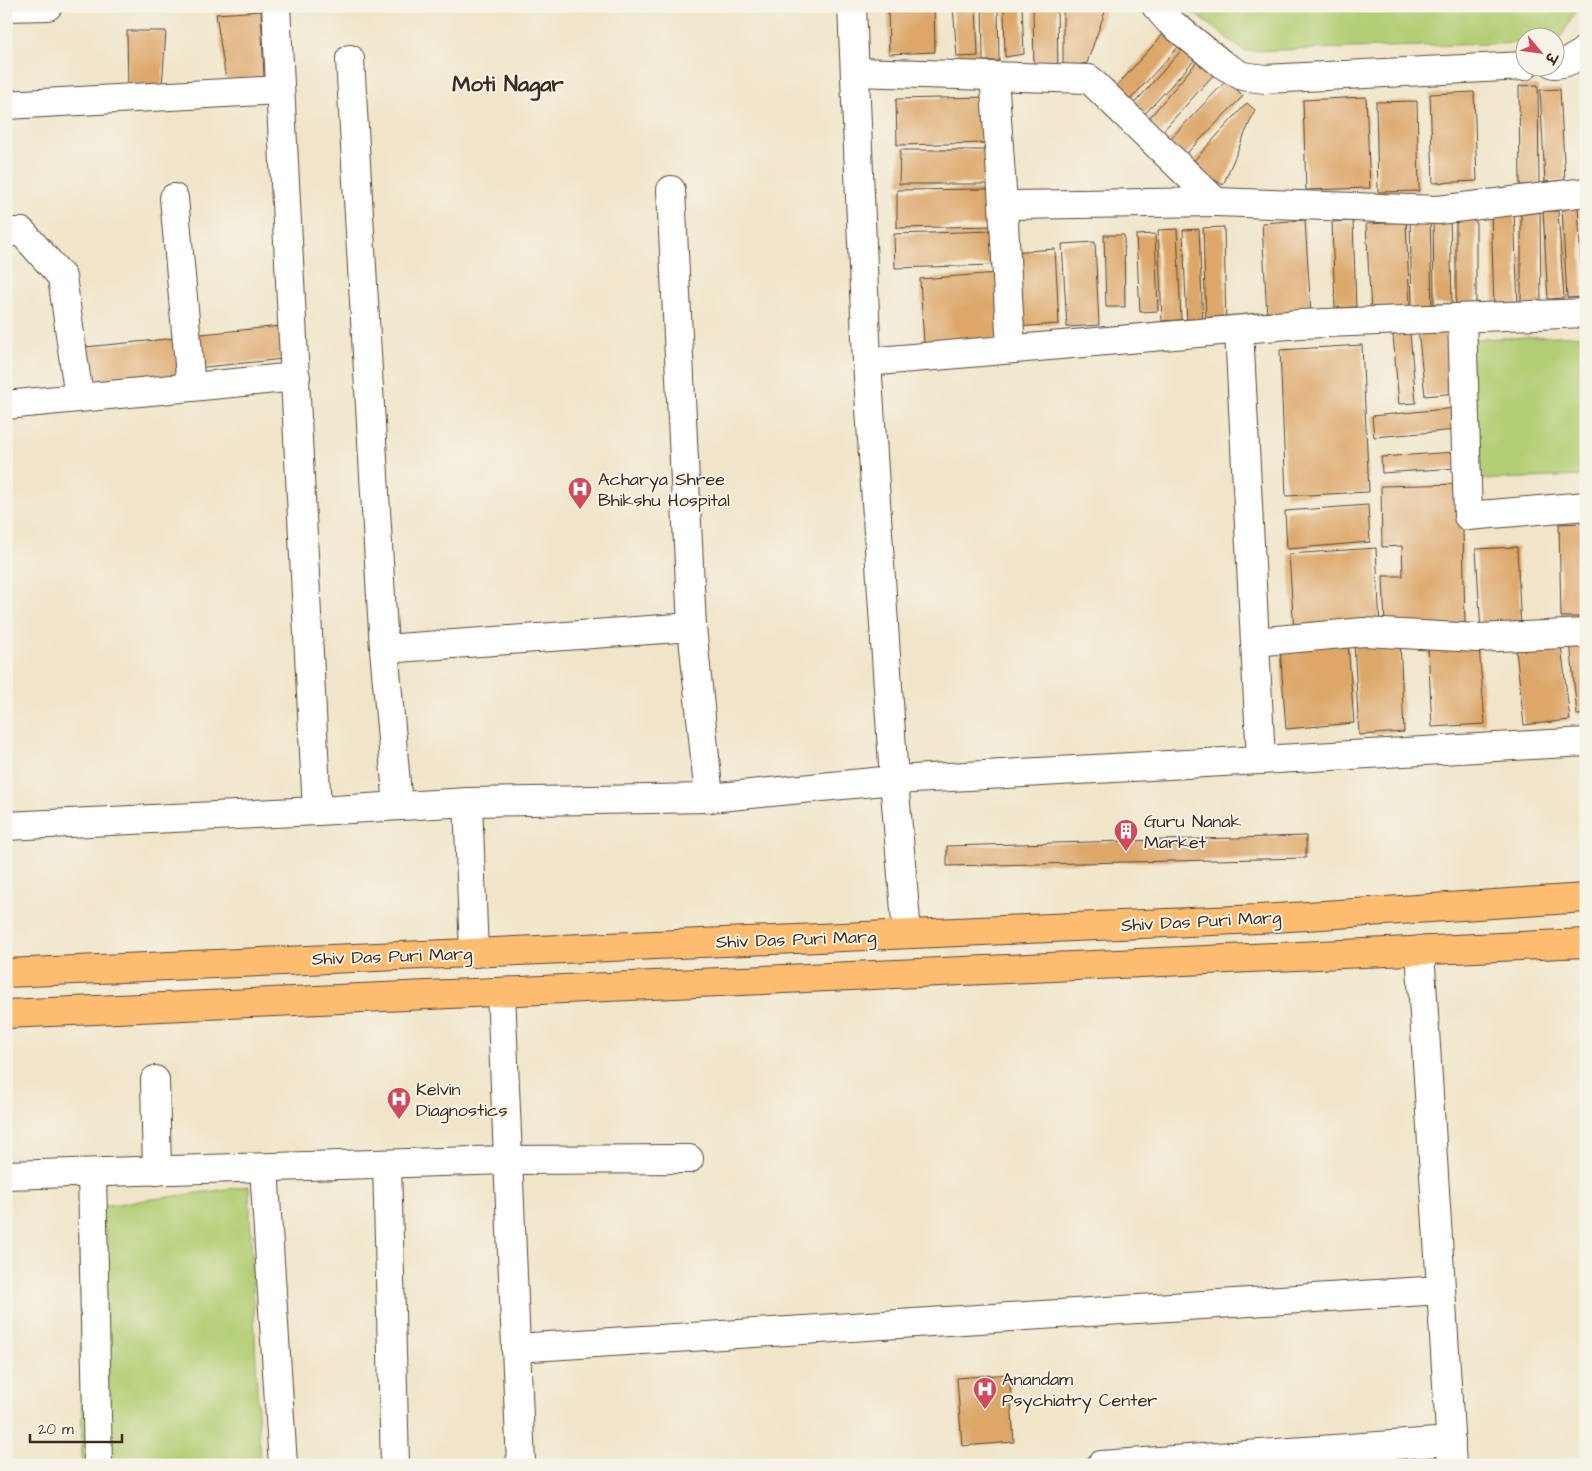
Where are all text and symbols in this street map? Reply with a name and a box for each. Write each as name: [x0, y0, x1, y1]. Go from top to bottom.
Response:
north arrow: [1514, 28, 1564, 78]
text: उ: [1539, 47, 1562, 68]
district label: Moti Nagar: [452, 69, 564, 101]
place label: Acharya Shree Bhikshu Hospital: [598, 467, 730, 513]
hospital icon: Acharya Shree Bhikshu Hospital: [567, 476, 593, 510]
place label: Guru Nanak Market: [1144, 809, 1242, 855]
building icon: Guru Nanak Market: [1113, 818, 1139, 852]
street label: Shiv Das Puri Marg: [1120, 905, 1282, 939]
street label: Shiv Das Puri Marg: [715, 924, 877, 956]
street label: Shiv Das Puri Marg: [311, 941, 473, 973]
place label: Kelvin Diagnostics: [416, 1077, 507, 1124]
hospital icon: Kelvin Diagnostics: [386, 1086, 412, 1120]
place label: Anandam Psychiatry Center: [1002, 1367, 1157, 1414]
hospital icon: Anandam Psychiatry Center: [972, 1376, 998, 1410]
scale bar: [30, 1411, 122, 1443]
text: 20 m: [38, 1419, 74, 1440]

